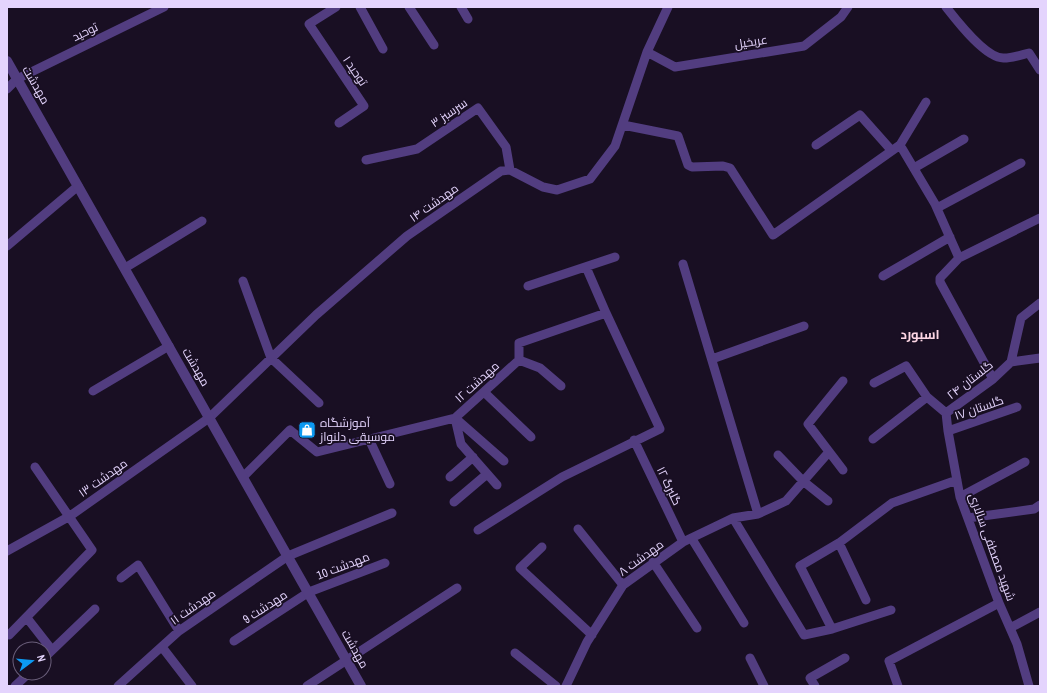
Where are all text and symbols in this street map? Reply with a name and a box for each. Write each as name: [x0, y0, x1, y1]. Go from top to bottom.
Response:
street label: توحید: [69, 19, 101, 45]
street label: عربخیل: [733, 32, 769, 52]
street label: توحید ۱: [339, 53, 371, 90]
street label: مهدشت: [19, 63, 53, 107]
street label: سرسبز ۳: [427, 95, 471, 131]
street label: مهدشت ۱۴: [406, 180, 462, 226]
district label: اسبورد: [900, 326, 940, 343]
street label: مهدشت: [179, 345, 213, 389]
street label: گلستان ۲۴: [944, 357, 996, 403]
street label: مهدشت ۱۲: [451, 358, 503, 406]
street label: گلستان ۱۷: [952, 392, 1006, 424]
place label: آموزشگاه موسیقی دلنواز: [319, 415, 395, 445]
shop icon: آموزشگاه موسیقی دلنواز: [297, 420, 317, 440]
street label: مهدشت ۱۳: [75, 455, 131, 501]
street label: گلبرگ ١٢: [653, 464, 685, 508]
street label: شهید مصطفی سالاری: [965, 491, 1019, 603]
street label: مهدشت ۸: [615, 536, 667, 580]
street label: مهدشت 10: [314, 549, 372, 583]
street label: مهدشت ۱۱: [167, 586, 219, 628]
street label: مهدشت 9: [240, 587, 290, 627]
street label: مهدشت: [338, 627, 372, 671]
north arrow: [12, 641, 52, 681]
text: N: [34, 653, 49, 663]

